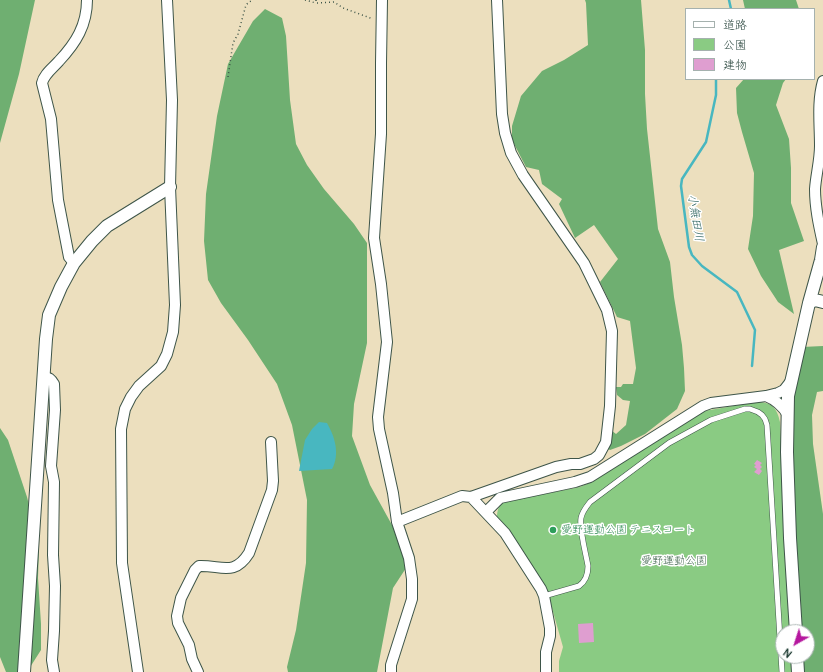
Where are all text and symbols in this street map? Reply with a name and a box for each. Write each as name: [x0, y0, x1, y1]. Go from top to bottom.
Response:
legend: [685, 8, 815, 80]
text: 道路: [723, 18, 747, 33]
text: 公園: [723, 38, 747, 53]
text: 建物: [723, 58, 747, 73]
water label: 小無田川: [684, 193, 706, 243]
place label: 愛野運動公園 テニスコート: [561, 523, 695, 537]
marker: 愛野運動公園 テニスコート: [548, 525, 558, 535]
park label: 愛野運動公園: [641, 554, 707, 568]
north arrow: [775, 624, 815, 664]
text: N: [781, 646, 795, 660]

